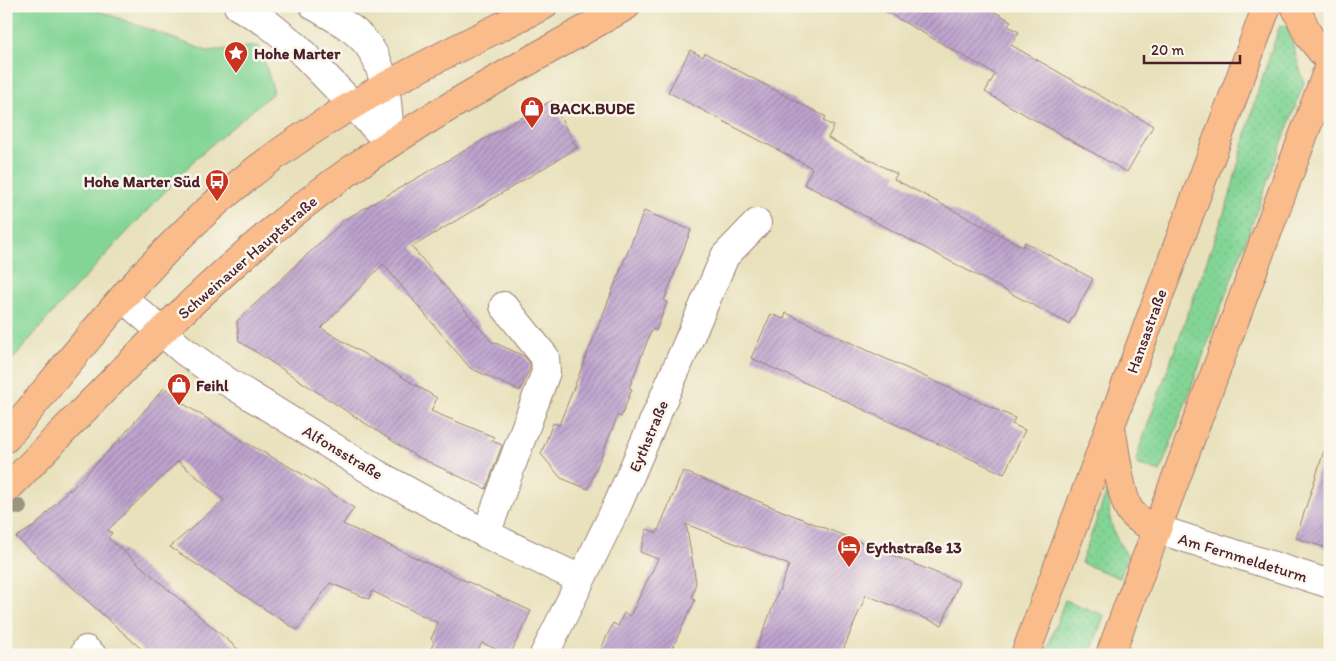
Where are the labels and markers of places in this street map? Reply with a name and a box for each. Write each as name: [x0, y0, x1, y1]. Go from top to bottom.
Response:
place icon: Hohe Marter: [223, 40, 249, 74]
place label: Hohe Marter: [254, 44, 341, 63]
shop icon: BACK.BUDE: [519, 95, 545, 129]
place label: BACK.BUDE: [550, 99, 635, 118]
bus stop icon: Hohe Marter Süd: [204, 168, 230, 202]
place label: Hohe Marter Süd: [84, 172, 200, 191]
shop icon: Feihl: [166, 372, 192, 406]
place label: Feihl: [196, 376, 229, 395]
hotel icon: Eythstraße 13: [836, 534, 862, 568]
place label: Eythstraße 13: [866, 538, 962, 558]

